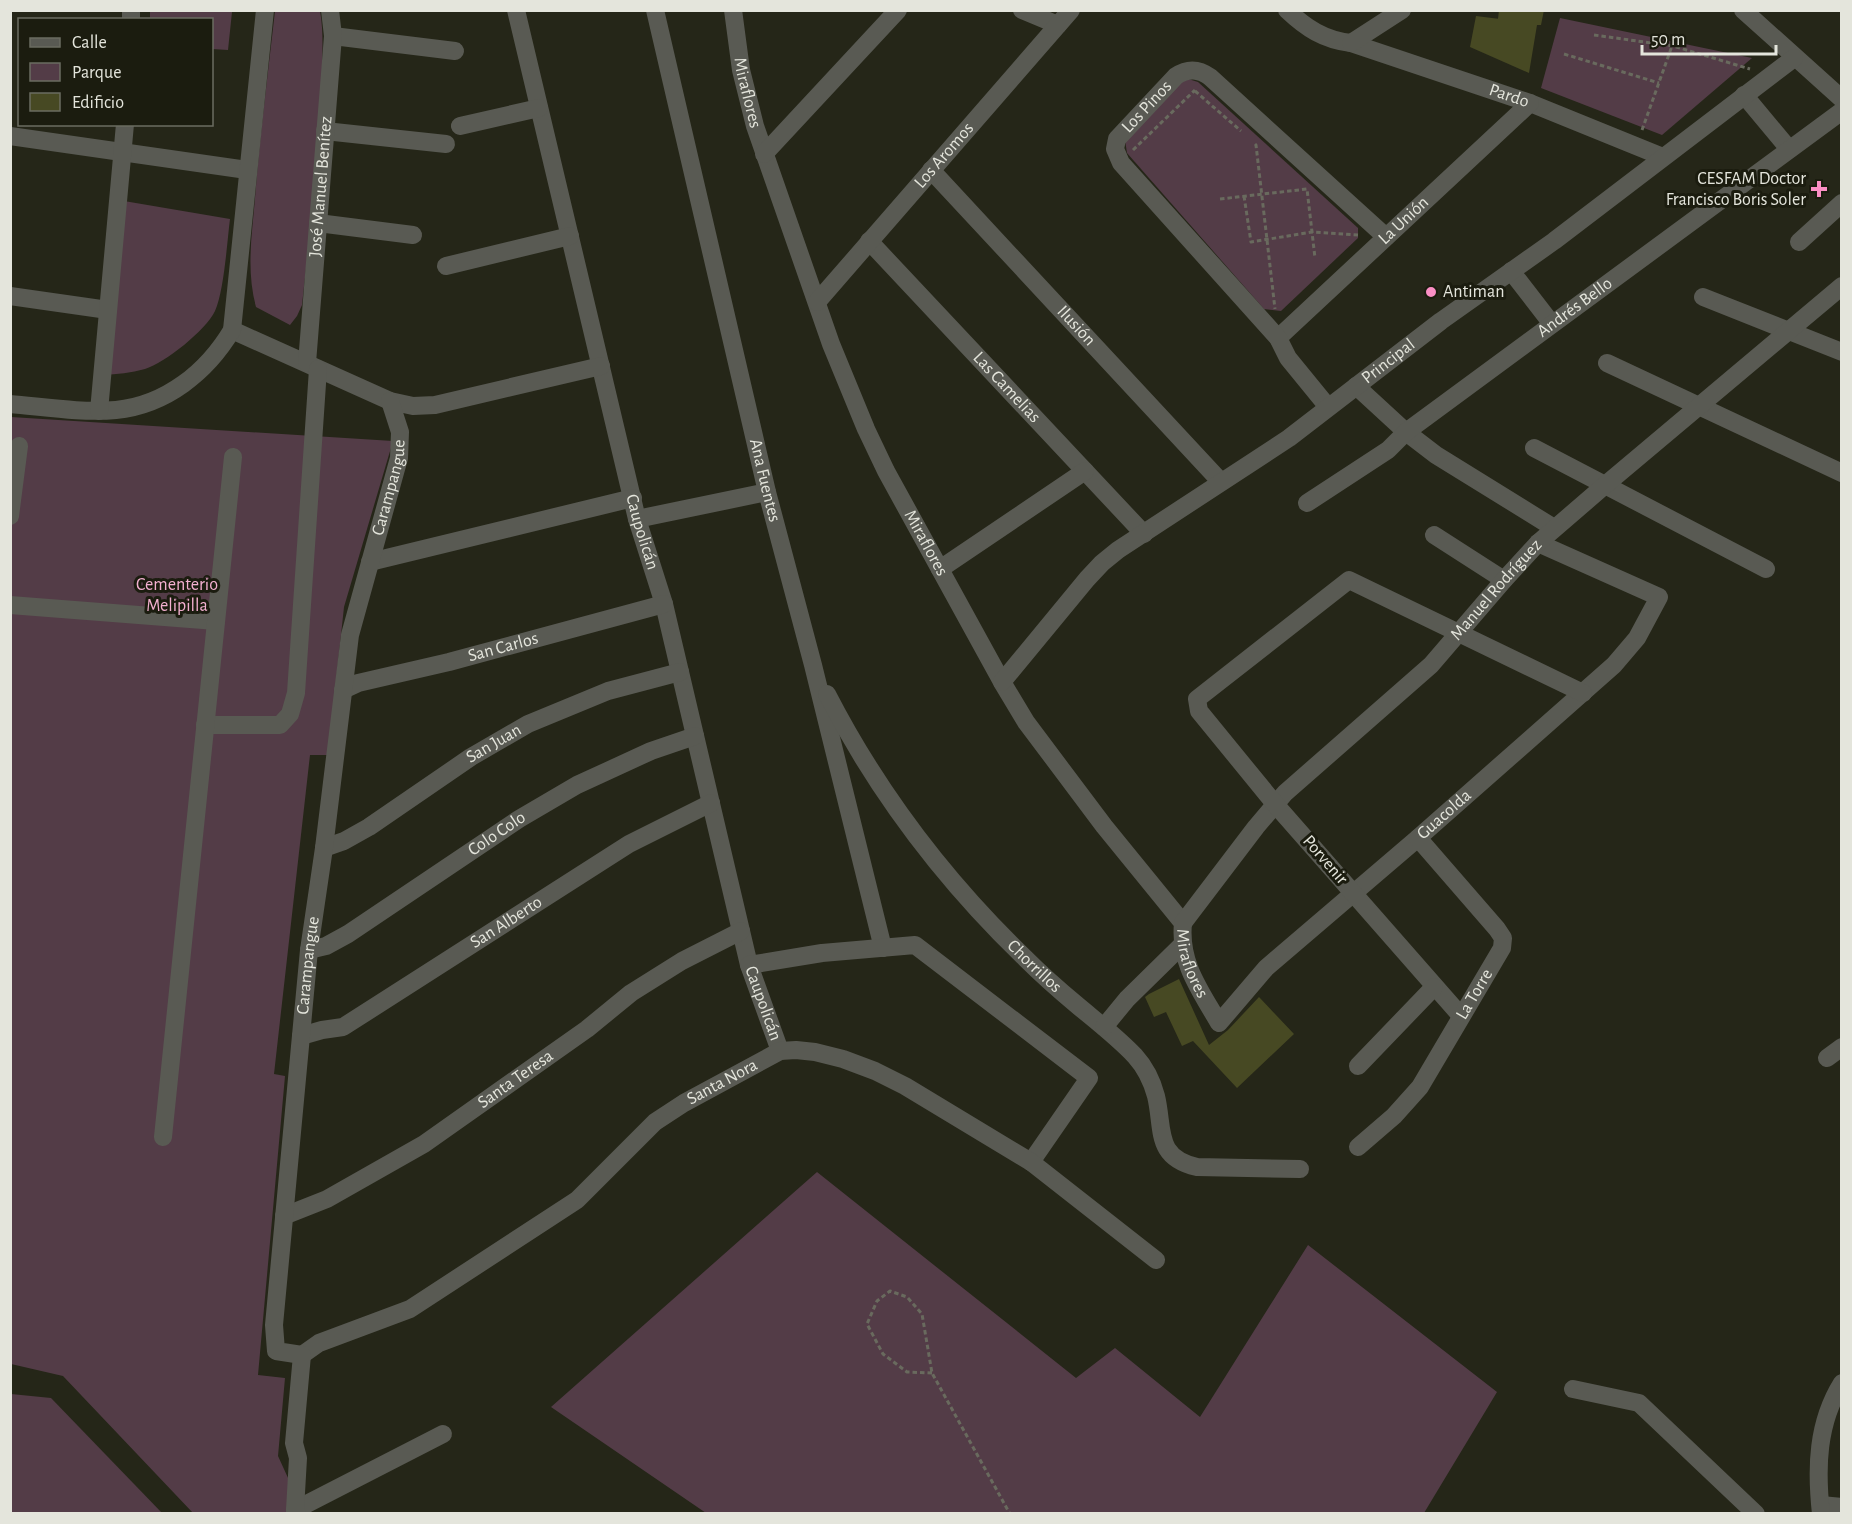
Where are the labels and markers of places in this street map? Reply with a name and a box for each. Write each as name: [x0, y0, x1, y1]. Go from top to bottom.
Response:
place label: CESFAM Doctor Francisco Boris Soler: [1666, 170, 1806, 209]
marker: CESFAM Doctor Francisco Boris Soler: [1810, 180, 1828, 198]
place label: Antiman: [1443, 283, 1504, 301]
marker: Antiman: [1424, 285, 1438, 299]

